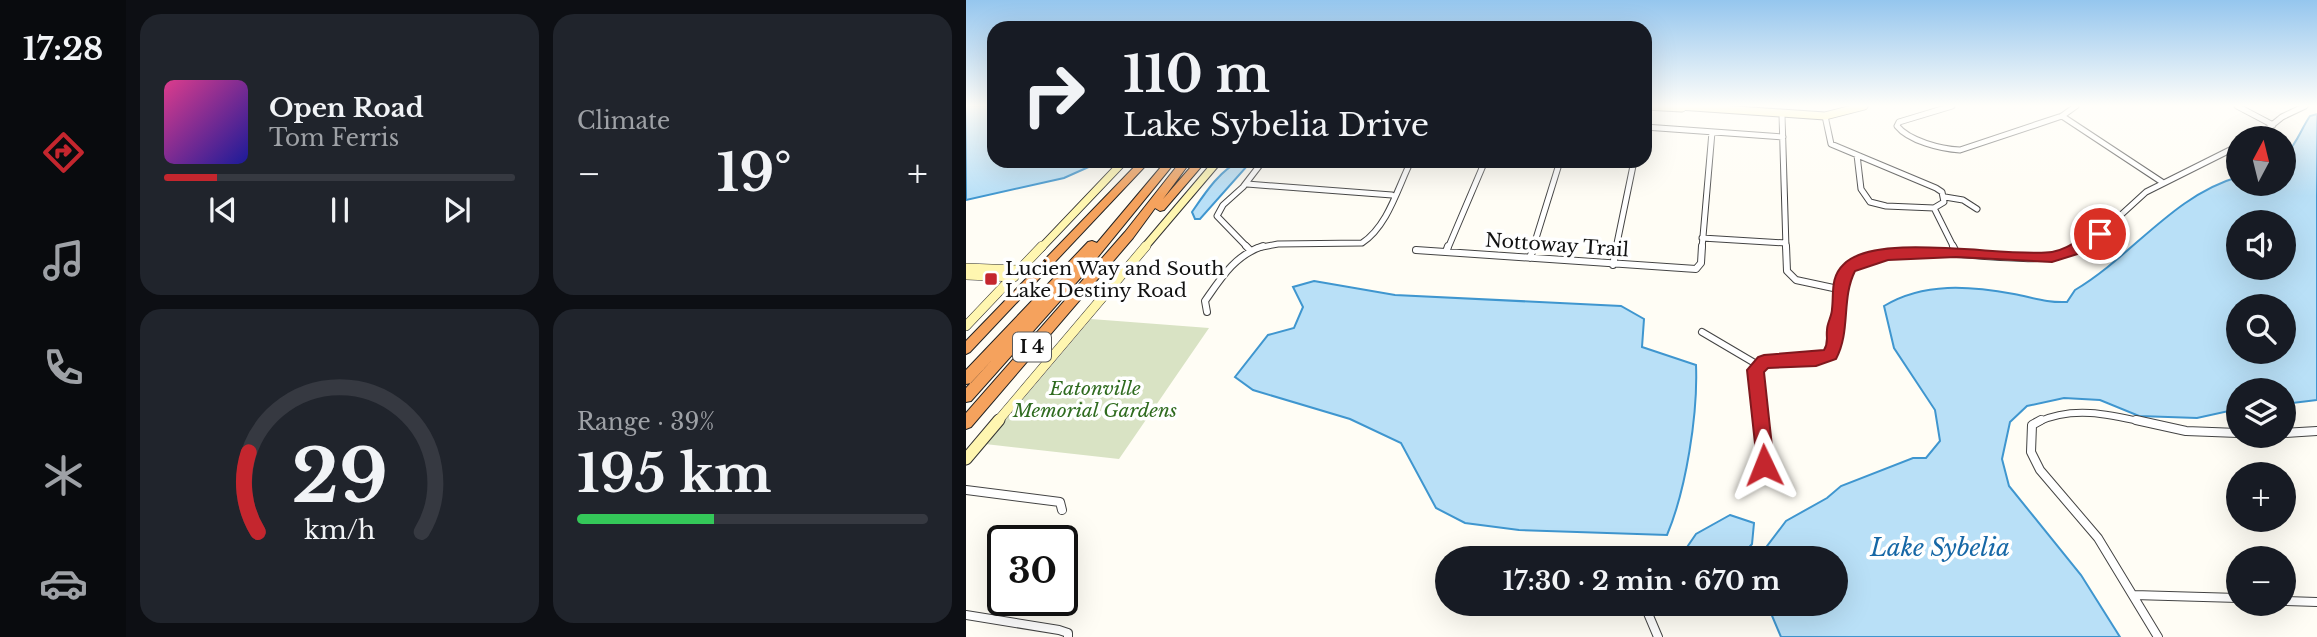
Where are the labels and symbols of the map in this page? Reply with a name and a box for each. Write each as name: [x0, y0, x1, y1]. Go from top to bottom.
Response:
north arrow: [2226, 126, 2296, 196]
pin: [2070, 204, 2130, 264]
street label: Nottoway Trail: [1484, 229, 1630, 261]
place label: Lucien Way and South Lake Destiny Road: [1005, 257, 1224, 302]
marker: Lucien Way and South Lake Destiny Road: [983, 271, 999, 287]
road number: I 4: [1013, 332, 1051, 362]
park label: Eatonville Memorial Gardens: [1012, 377, 1177, 422]
position arrow: [1727, 428, 1801, 502]
speed limit sign: 30: [987, 525, 1078, 616]
water label: Lake Sybelia: [1869, 533, 2010, 562]

